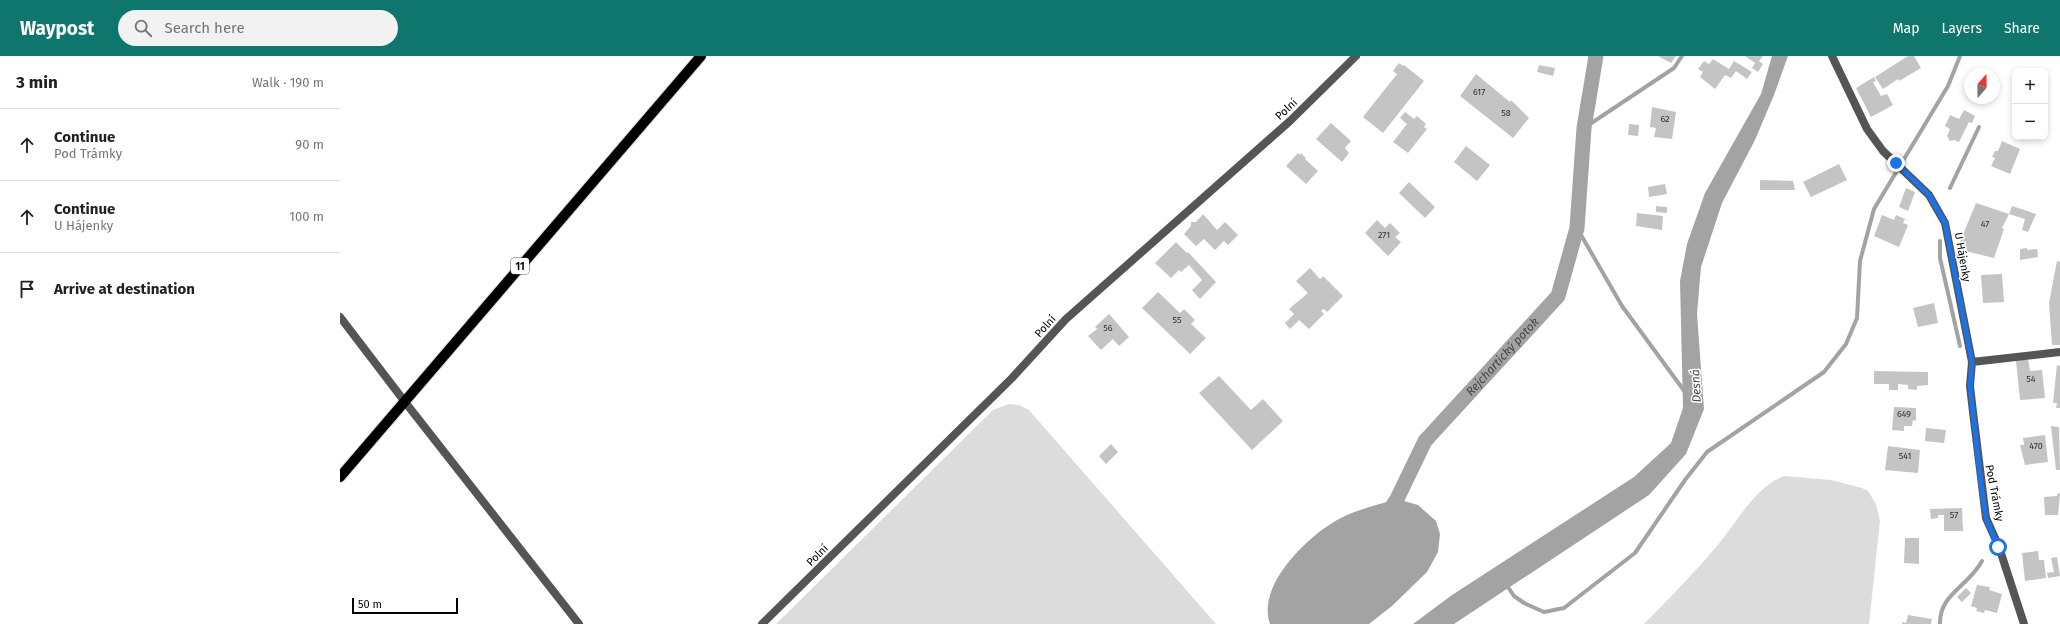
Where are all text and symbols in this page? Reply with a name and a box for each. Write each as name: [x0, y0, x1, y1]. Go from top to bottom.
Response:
search box: [118, 10, 398, 46]
text: Waypost: [20, 17, 94, 40]
icon: search: [132, 17, 154, 39]
text: Search here: [164, 19, 245, 37]
text: Map: [1893, 20, 1919, 37]
text: Layers: [1941, 20, 1982, 37]
text: Share: [2004, 20, 2040, 37]
north arrow: [1964, 68, 2000, 104]
map controls: [2012, 68, 2048, 140]
button: +: [2012, 68, 2048, 104]
text: 3 min: [16, 72, 58, 93]
text: Walk · 190 m: [252, 75, 324, 90]
house number: 617: [1473, 87, 1485, 97]
street label: Polní: [1273, 96, 1300, 123]
button: −: [2012, 104, 2048, 140]
house number: 58: [1501, 108, 1511, 118]
house number: 62: [1660, 114, 1670, 124]
text: Continue: [54, 128, 115, 146]
icon: ahead: [16, 134, 38, 156]
text: 90 m: [295, 137, 324, 152]
text: Pod Trámky: [54, 146, 122, 161]
route end: [1887, 154, 1905, 172]
text: Continue: [54, 200, 115, 218]
icon: ahead: [16, 206, 38, 228]
text: 100 m: [289, 209, 324, 224]
text: U Hájenky: [54, 218, 113, 233]
house number: 47: [1981, 219, 1989, 229]
house number: 271: [1378, 230, 1390, 240]
street label: U Hájenky: [1952, 231, 1973, 283]
road number: 11: [511, 258, 529, 274]
icon: arrive: [16, 278, 38, 300]
text: Arrive at destination: [54, 280, 195, 298]
street label: Polní: [1032, 313, 1059, 340]
house number: 55: [1173, 315, 1182, 325]
water label: Rejchartický potok: [1463, 315, 1542, 399]
house number: 56: [1103, 323, 1113, 333]
water label: Desná: [1688, 369, 1704, 403]
house number: 54: [2026, 374, 2036, 384]
house number: 649: [1897, 409, 1911, 419]
house number: 470: [2029, 441, 2043, 451]
house number: 541: [1899, 451, 1911, 461]
street label: Pod Trámky: [1983, 464, 2007, 523]
house number: 57: [1950, 510, 1958, 520]
route start: [1989, 538, 2007, 556]
street label: Polní: [804, 542, 831, 569]
scale bar: [352, 596, 458, 615]
text: 50 m: [358, 598, 382, 611]

